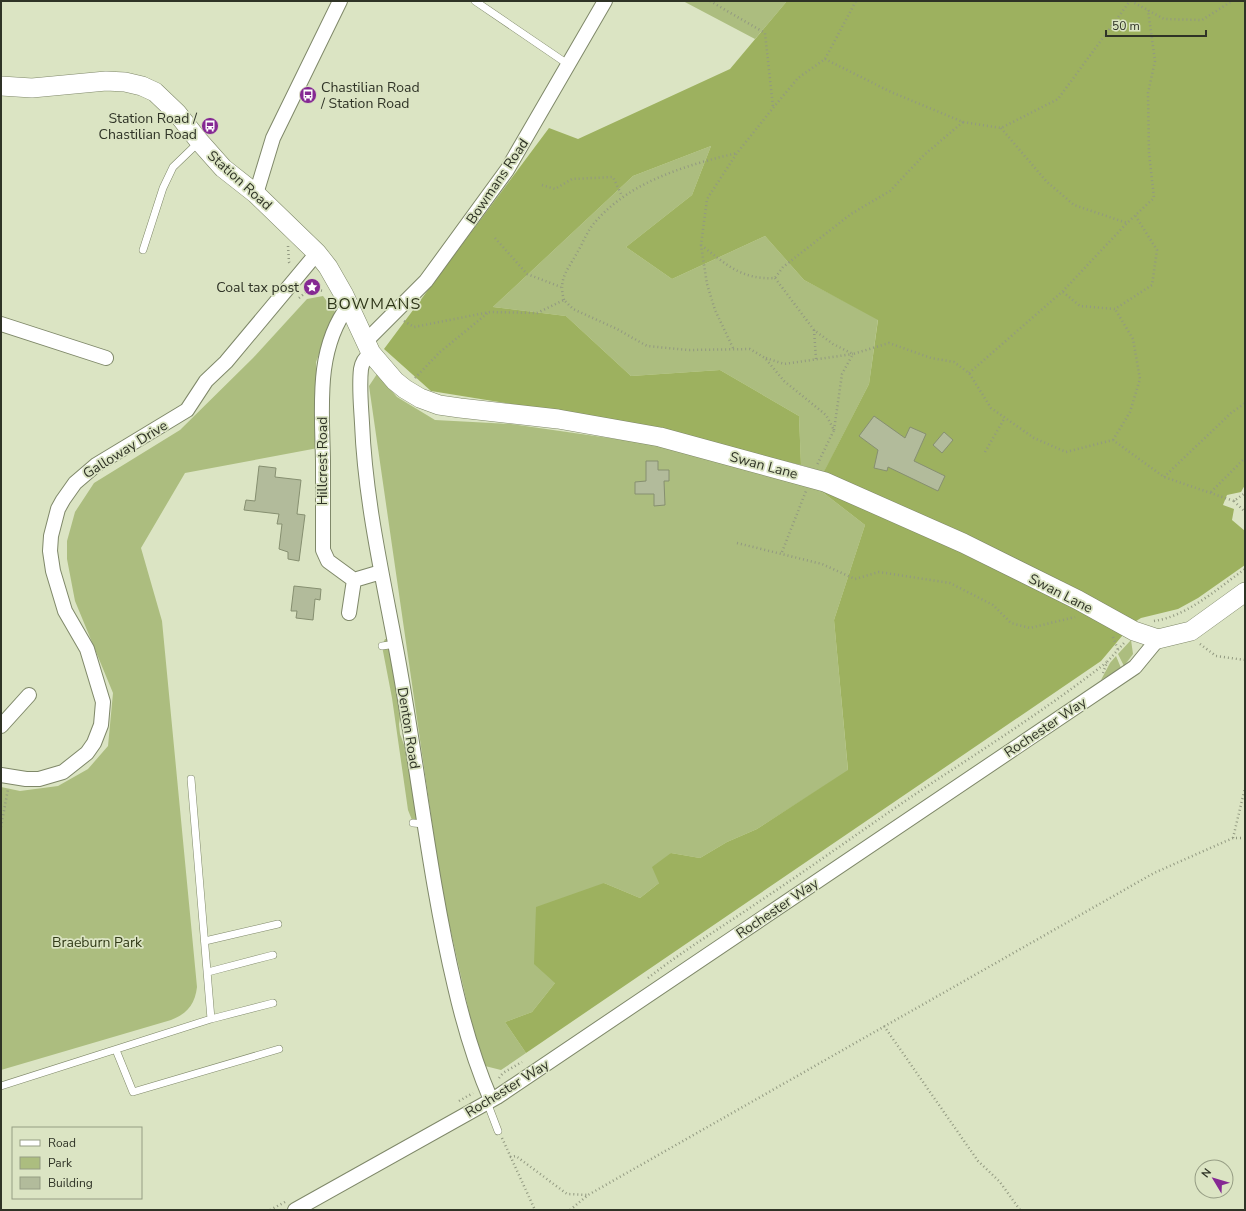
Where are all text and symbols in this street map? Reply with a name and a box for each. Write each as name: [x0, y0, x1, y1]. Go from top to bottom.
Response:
scale bar: [1106, 12, 1206, 38]
text: 50 m: [1112, 18, 1140, 34]
place label: Chastilian Road / Station Road: [320, 78, 420, 113]
bus stop icon: Chastilian Road / Station Road: [298, 85, 318, 105]
place label: Station Road / Chastilian Road: [98, 109, 198, 144]
bus stop icon: Station Road / Chastilian Road: [200, 116, 220, 136]
street label: Bowmans Road: [462, 135, 533, 228]
street label: Station Road: [203, 146, 276, 215]
place icon: Coal tax post: [302, 277, 322, 297]
place label: Coal tax post: [216, 278, 299, 297]
district label: BOWMANS: [327, 293, 421, 315]
street label: Galloway Drive: [79, 416, 171, 483]
street label: Hillcrest Road: [313, 417, 332, 505]
street label: Swan Lane: [728, 447, 800, 484]
street label: Swan Lane: [1025, 569, 1096, 618]
street label: Denton Road: [393, 686, 424, 770]
street label: Rochester Way: [1000, 692, 1091, 762]
street label: Rochester Way: [732, 873, 823, 943]
park label: Braeburn Park: [52, 933, 143, 952]
street label: Rochester Way: [462, 1055, 554, 1122]
legend: [12, 1127, 142, 1199]
text: Road: [48, 1135, 76, 1151]
text: Park: [48, 1155, 73, 1171]
north arrow: [1194, 1159, 1234, 1199]
text: N: [1198, 1165, 1215, 1181]
text: Building: [48, 1175, 93, 1191]

